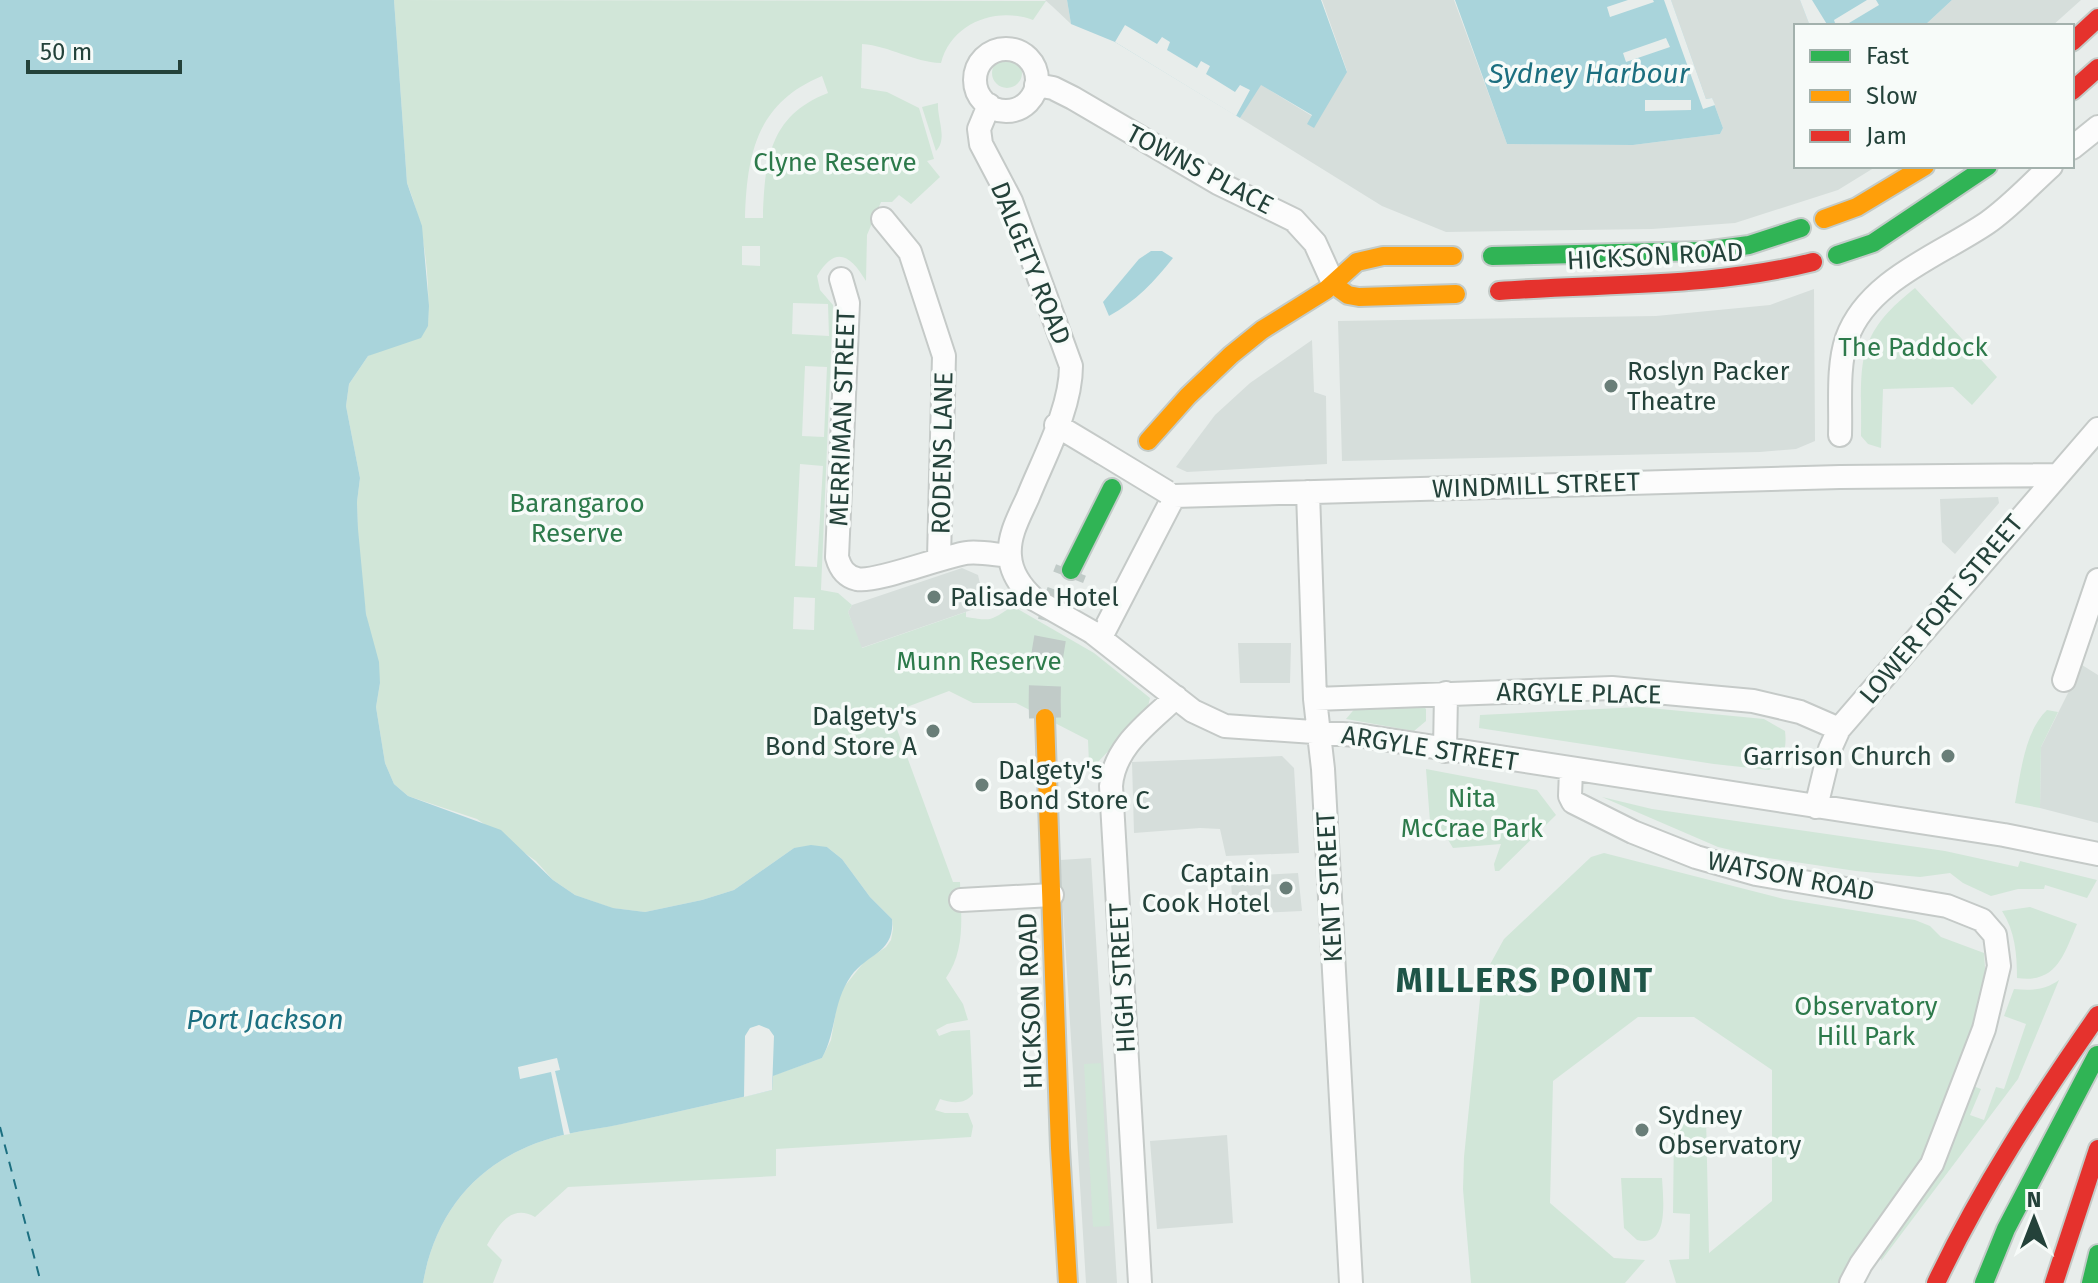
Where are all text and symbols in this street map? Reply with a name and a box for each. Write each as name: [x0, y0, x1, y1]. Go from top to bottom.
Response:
scale bar: [28, 24, 180, 74]
legend: [1794, 24, 2074, 168]
text: 50 m: [40, 38, 92, 66]
text: Fast: [1866, 42, 1909, 70]
water label: Sydney Harbour: [1488, 57, 1691, 90]
text: Slow: [1866, 82, 1917, 110]
street label: TOWNS PLACE: [1121, 118, 1279, 221]
text: Jam: [1866, 122, 1907, 150]
park label: Clyne Reserve: [753, 147, 917, 178]
street label: DALGETY ROAD: [984, 177, 1077, 349]
street label: HICKSON ROAD: [1566, 236, 1744, 277]
street label: MERRIMAN STREET: [823, 308, 862, 527]
park label: The Paddock: [1838, 332, 1988, 363]
place label: Roslyn Packer Theatre: [1627, 356, 1789, 417]
street label: RODENS LANE: [926, 372, 959, 535]
marker: Roslyn Packer Theatre: [1602, 377, 1620, 395]
street label: WINDMILL STREET: [1431, 466, 1641, 505]
park label: Barangaroo Reserve: [509, 488, 645, 549]
street label: LOWER FORT STREET: [1853, 508, 2030, 710]
place label: Palisade Hotel: [950, 582, 1119, 613]
marker: Palisade Hotel: [925, 588, 943, 606]
park label: Munn Reserve: [896, 646, 1062, 677]
street label: ARGYLE PLACE: [1496, 677, 1662, 710]
place label: Dalgety's Bond Store A: [765, 701, 917, 762]
street label: ARGYLE STREET: [1339, 719, 1521, 778]
marker: Dalgety's Bond Store A: [924, 722, 942, 740]
place label: Garrison Church: [1743, 741, 1932, 772]
marker: Garrison Church: [1939, 747, 1957, 765]
place label: Dalgety's Bond Store C: [998, 755, 1150, 816]
marker: Dalgety's Bond Store C: [973, 776, 991, 794]
park label: Nita McCrae Park: [1401, 783, 1544, 844]
street label: KENT STREET: [1310, 810, 1349, 963]
street label: WATSON ROAD: [1705, 845, 1877, 908]
place label: Captain Cook Hotel: [1142, 858, 1270, 919]
marker: Captain Cook Hotel: [1277, 879, 1295, 897]
street label: HIGH STREET: [1103, 902, 1142, 1054]
street label: HICKSON ROAD: [1012, 912, 1049, 1090]
district label: MILLERS POINT: [1396, 960, 1654, 1001]
park label: Observatory Hill Park: [1794, 991, 1938, 1052]
water label: Port Jackson: [186, 1003, 344, 1036]
place label: Sydney Observatory: [1658, 1100, 1802, 1161]
marker: Sydney Observatory: [1633, 1121, 1651, 1139]
north arrow: [1994, 1179, 2074, 1259]
text: N: [2027, 1186, 2041, 1213]

